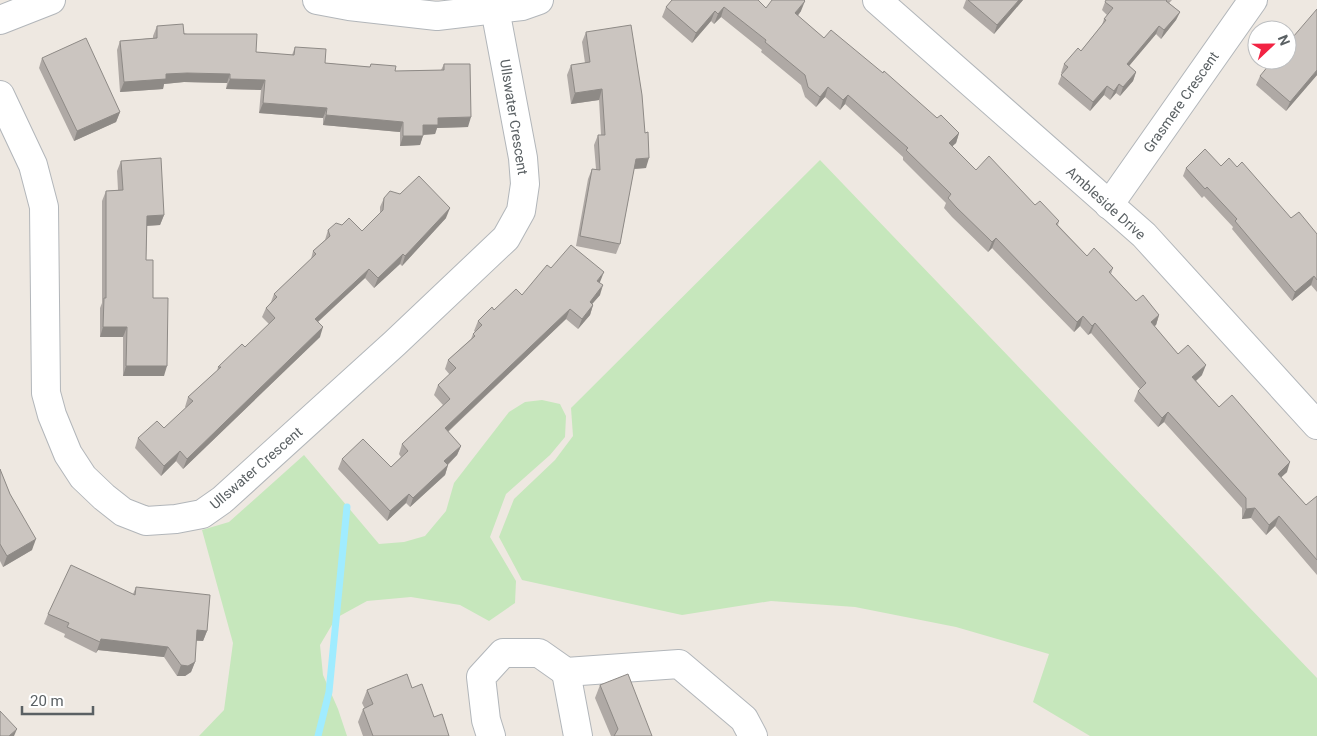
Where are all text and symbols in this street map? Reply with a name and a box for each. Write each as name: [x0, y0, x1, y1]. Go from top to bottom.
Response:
north arrow: [1247, 20, 1297, 70]
text: N: [1275, 33, 1293, 48]
street label: Grasmere Crescent: [1140, 48, 1222, 156]
street label: Ullswater Crescent: [497, 58, 531, 176]
street label: Ambleside Drive: [1063, 163, 1149, 243]
street label: Ullswater Crescent: [207, 423, 306, 512]
scale bar: [22, 684, 94, 716]
text: 20 m: [30, 692, 64, 710]

